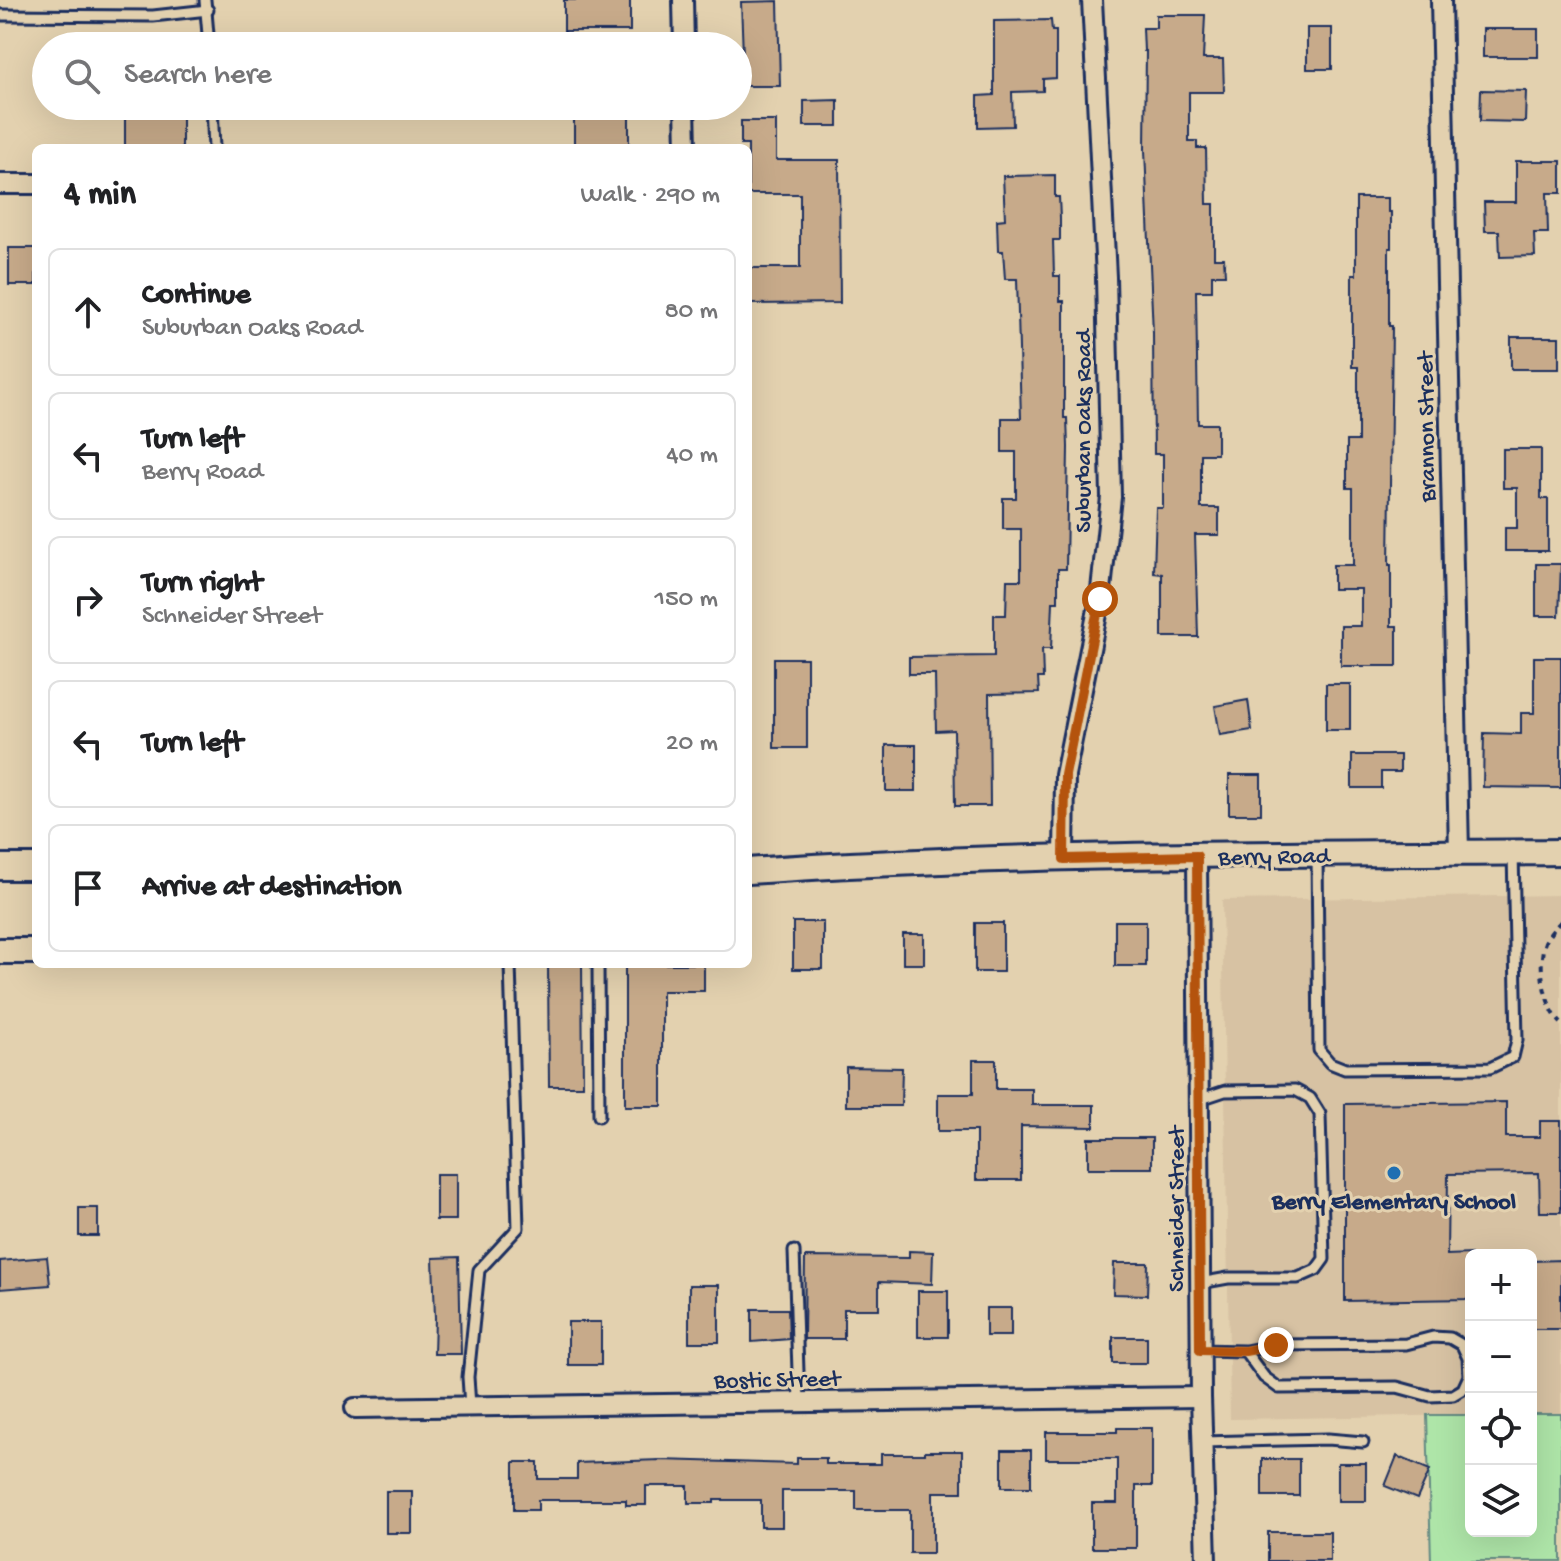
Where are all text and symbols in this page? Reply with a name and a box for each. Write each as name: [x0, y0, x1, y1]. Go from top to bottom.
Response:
search box: [32, 32, 752, 120]
icon: search: [60, 54, 104, 98]
text: Search here: [124, 59, 272, 94]
text: 4 min: [64, 176, 136, 216]
text: Walk · 290 m: [581, 181, 720, 212]
text: Continue: [142, 279, 251, 314]
icon: ahead: [66, 290, 110, 334]
text: 80 m: [664, 297, 718, 328]
text: Suburban Oaks Road: [142, 314, 362, 345]
street label: Suburban Oaks Road: [1071, 327, 1100, 533]
street label: Brannon Street: [1413, 349, 1444, 503]
text: Turn left: [142, 423, 243, 458]
icon: left: [66, 434, 110, 478]
text: 40 m: [666, 441, 718, 472]
text: Berry Road: [142, 458, 263, 489]
text: Turn right: [142, 567, 262, 602]
icon: right: [66, 578, 110, 622]
route start: [1082, 581, 1118, 617]
text: 150 m: [654, 585, 718, 616]
text: Schneider Street: [142, 602, 322, 633]
icon: left: [66, 722, 110, 766]
text: Turn left: [142, 727, 243, 762]
text: 20 m: [666, 729, 718, 760]
street label: Berry Road: [1217, 843, 1332, 874]
icon: arrive: [66, 866, 110, 910]
text: Arrive at destination: [142, 871, 402, 906]
street label: Schneider Street: [1164, 1124, 1193, 1292]
marker: Berry Elementary School: [1385, 1164, 1403, 1182]
place label: Berry Elementary School: [1271, 1189, 1516, 1218]
map controls: [1465, 1249, 1537, 1537]
button: +: [1465, 1249, 1537, 1321]
button: −: [1465, 1321, 1537, 1393]
route end: [1258, 1327, 1294, 1363]
street label: Bostic Street: [713, 1366, 843, 1397]
button: locate: [1465, 1393, 1537, 1465]
button: layers: [1465, 1465, 1537, 1537]

